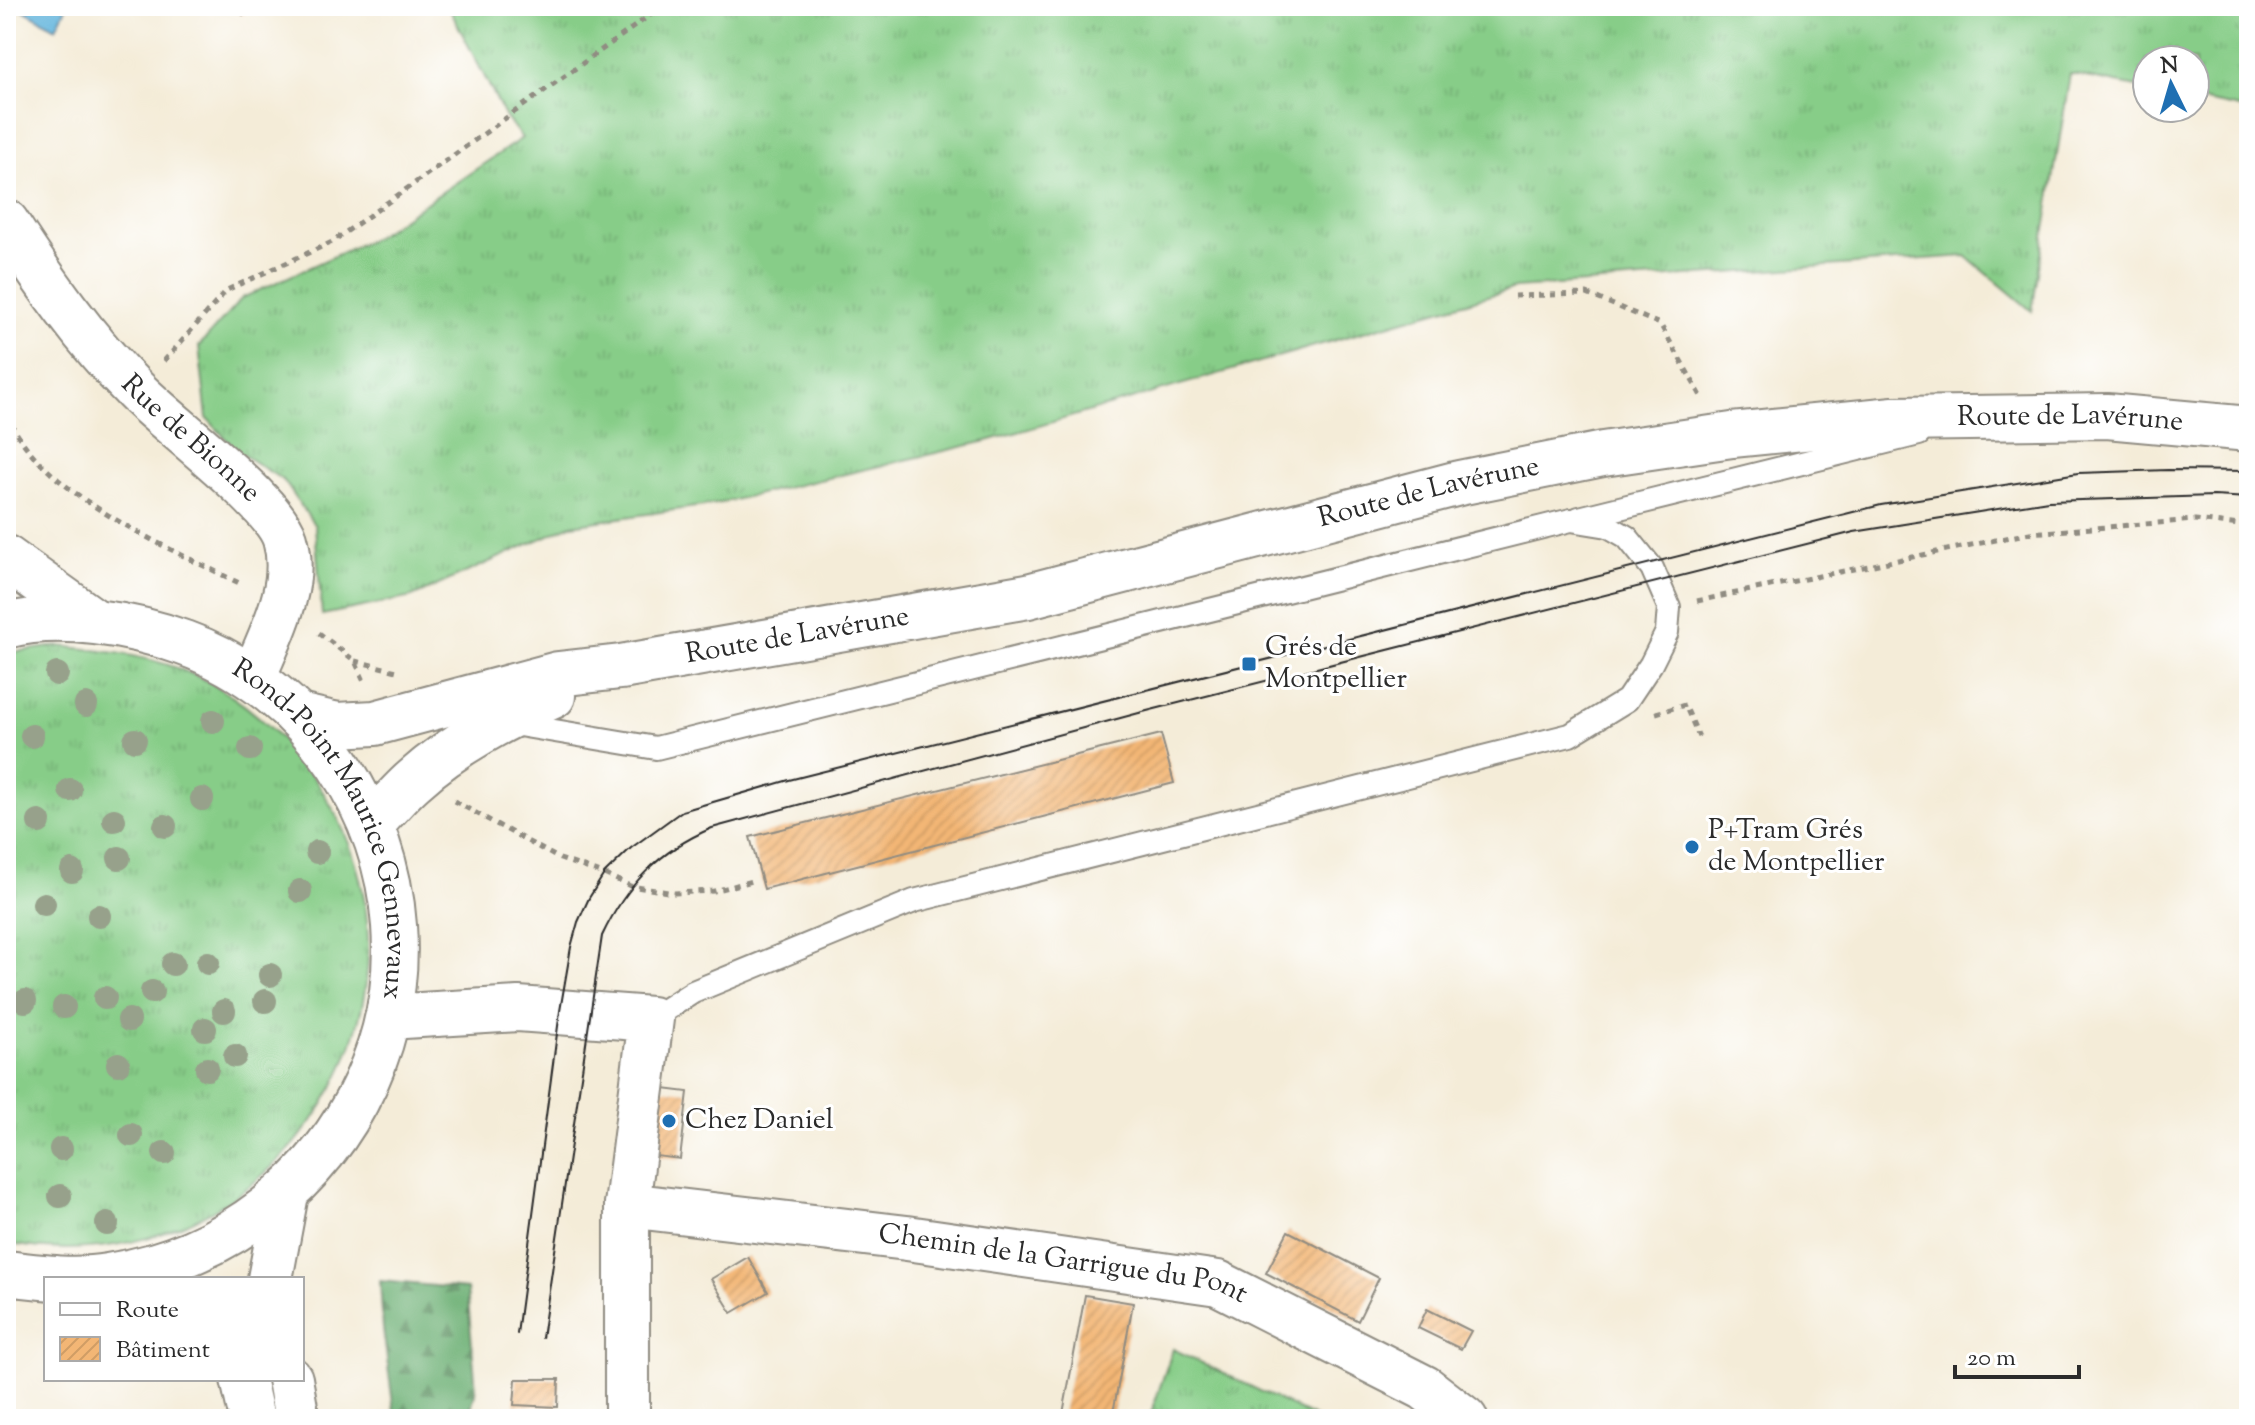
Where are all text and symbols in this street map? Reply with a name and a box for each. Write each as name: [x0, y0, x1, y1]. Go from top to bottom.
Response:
north arrow: [2131, 44, 2211, 124]
text: N: [2159, 50, 2180, 84]
street label: Rue de Bionne: [111, 366, 269, 512]
street label: Route de Lavérune: [1957, 395, 2185, 443]
street label: Route de Lavérune: [1314, 447, 1543, 539]
street label: Route de Lavérune: [683, 597, 912, 675]
place label: Grés de Montpellier: [1265, 628, 1407, 700]
street label: Rond-Point Maurice Gennevaux: [224, 650, 415, 1002]
marker: Grés de Montpellier: [1240, 655, 1258, 673]
place label: P+Tram Grés de Montpellier: [1708, 811, 1885, 883]
marker: P+Tram Grés de Montpellier: [1683, 838, 1701, 856]
place label: Chez Daniel: [685, 1101, 834, 1141]
marker: Chez Daniel: [660, 1112, 678, 1130]
street label: Chemin de la Garrigue du Pont: [876, 1215, 1255, 1315]
legend: [44, 1277, 304, 1381]
text: Route: [116, 1294, 179, 1328]
scale bar: [1955, 1329, 2079, 1379]
text: Bâtiment: [116, 1334, 210, 1368]
text: 20 m: [1967, 1342, 2016, 1376]

